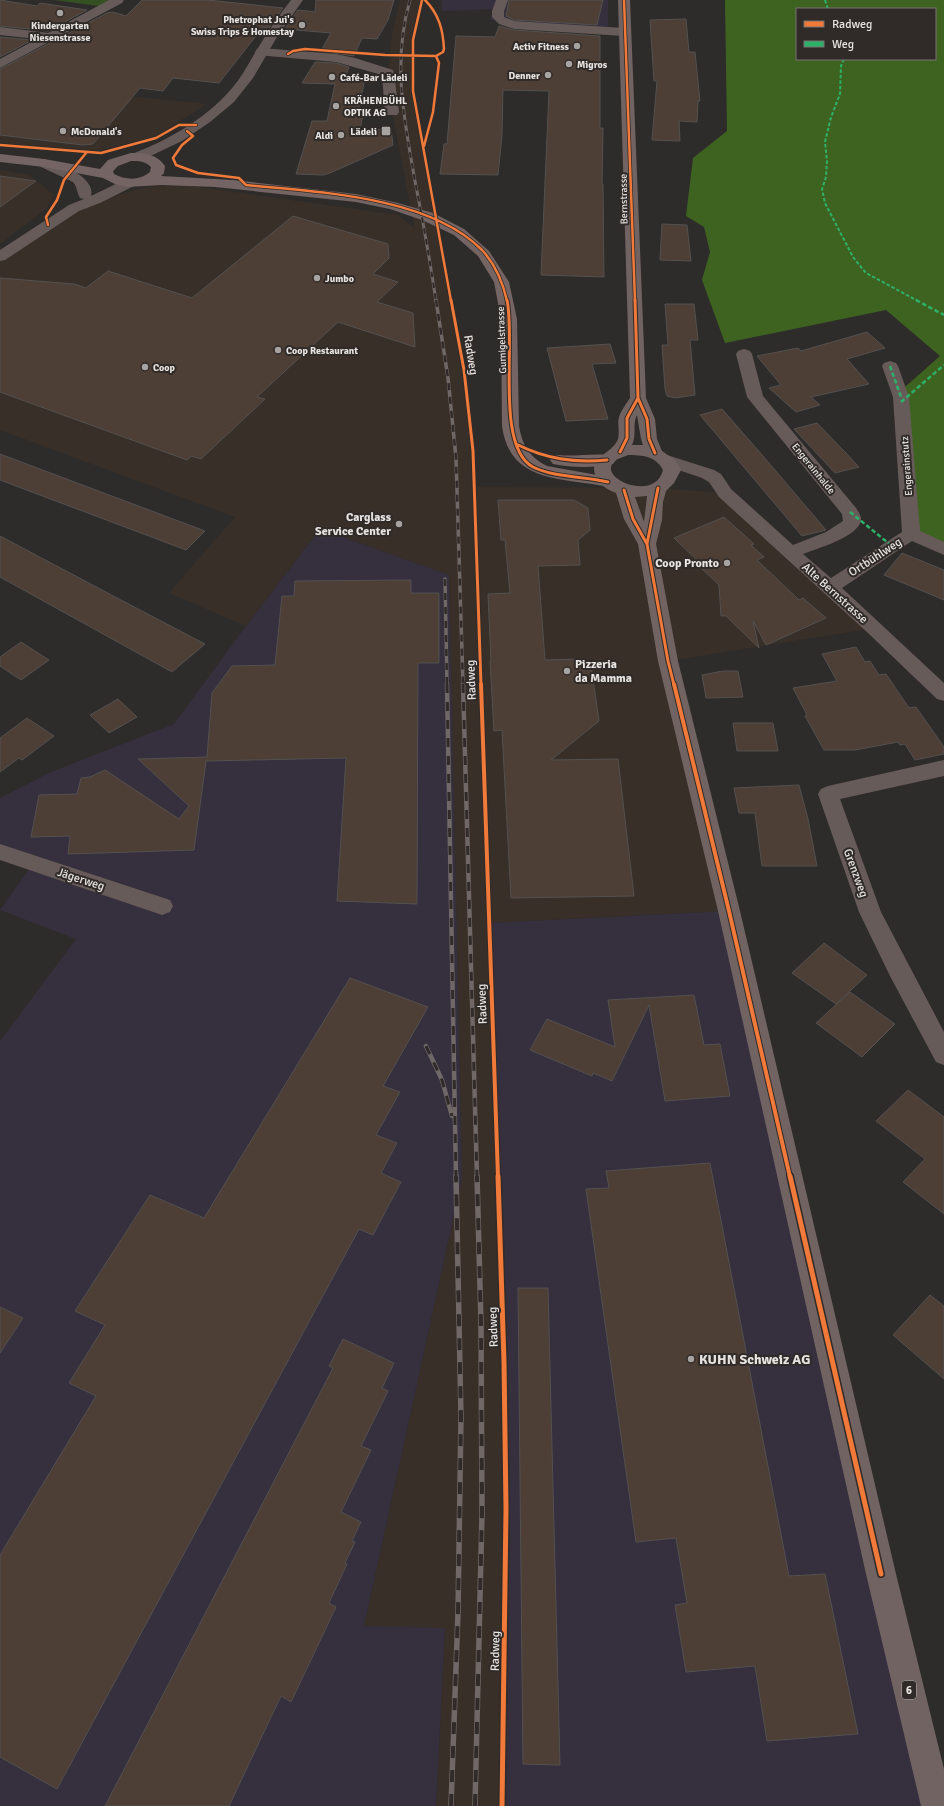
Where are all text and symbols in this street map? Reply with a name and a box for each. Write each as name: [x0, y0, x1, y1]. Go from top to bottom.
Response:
marker: Kindergarten Niesenstrasse: [55, 8, 65, 18]
legend: [796, 8, 936, 60]
place label: Phetrophat Jui's Swiss Trips & Homestay: [191, 14, 295, 38]
text: Radweg: [832, 17, 872, 32]
place label: Kindergarten Niesenstrasse: [30, 20, 90, 44]
marker: Phetrophat Jui's Swiss Trips & Homestay: [297, 20, 307, 30]
text: Weg: [832, 37, 854, 52]
place label: Activ Fitness: [513, 41, 570, 53]
marker: Activ Fitness: [572, 41, 582, 51]
marker: Migros: [564, 59, 574, 69]
place label: Migros: [577, 59, 608, 71]
place label: Denner: [508, 70, 540, 82]
marker: Denner: [543, 70, 553, 80]
marker: Café-Bar Lädeli: [327, 72, 337, 82]
place label: Café-Bar Lädeli: [340, 72, 408, 84]
place label: KRÄHENBÜHL OPTIK AG: [344, 94, 408, 119]
marker: KRÄHENBÜHL OPTIK AG: [331, 101, 341, 111]
marker: Lädeli: [380, 125, 392, 137]
marker: McDonald's: [58, 126, 68, 136]
place label: McDonald's: [71, 126, 122, 138]
place label: Lädeli: [350, 126, 377, 138]
place label: Aldi: [315, 130, 333, 142]
marker: Aldi: [336, 130, 346, 140]
street label: Bernstrasse: [618, 174, 630, 224]
marker: Jumbo: [312, 273, 322, 283]
place label: Jumbo: [325, 273, 354, 285]
street label: Gurnigelstrasse: [495, 306, 509, 374]
street label: Radweg: [460, 334, 481, 376]
marker: Coop Restaurant: [273, 345, 283, 355]
place label: Coop Restaurant: [286, 345, 358, 357]
marker: Coop: [140, 362, 150, 372]
place label: Coop: [153, 362, 175, 374]
street label: Engerainstutz: [899, 435, 915, 496]
street label: Engerainhalde: [789, 441, 837, 496]
place label: Carglass Service Center: [315, 510, 392, 539]
marker: Carglass Service Center: [394, 519, 404, 529]
street label: Ortbühlweg: [846, 535, 905, 580]
place label: Coop Pronto: [655, 556, 719, 571]
marker: Coop Pronto: [722, 558, 732, 568]
street label: Alte Bernstrasse: [798, 560, 871, 627]
place label: Pizzeria da Mamma: [575, 657, 632, 686]
street label: Radweg: [463, 660, 480, 700]
marker: Pizzeria da Mamma: [562, 666, 572, 676]
street label: Grenzweg: [840, 847, 871, 900]
street label: Jägerweg: [55, 865, 106, 894]
street label: Radweg: [474, 984, 491, 1024]
street label: Radweg: [485, 1307, 502, 1347]
place label: KUHN Schweiz AG: [699, 1351, 810, 1368]
marker: KUHN Schweiz AG: [686, 1354, 696, 1364]
street label: Radweg: [488, 1631, 503, 1671]
road number: 6: [902, 1681, 916, 1699]

